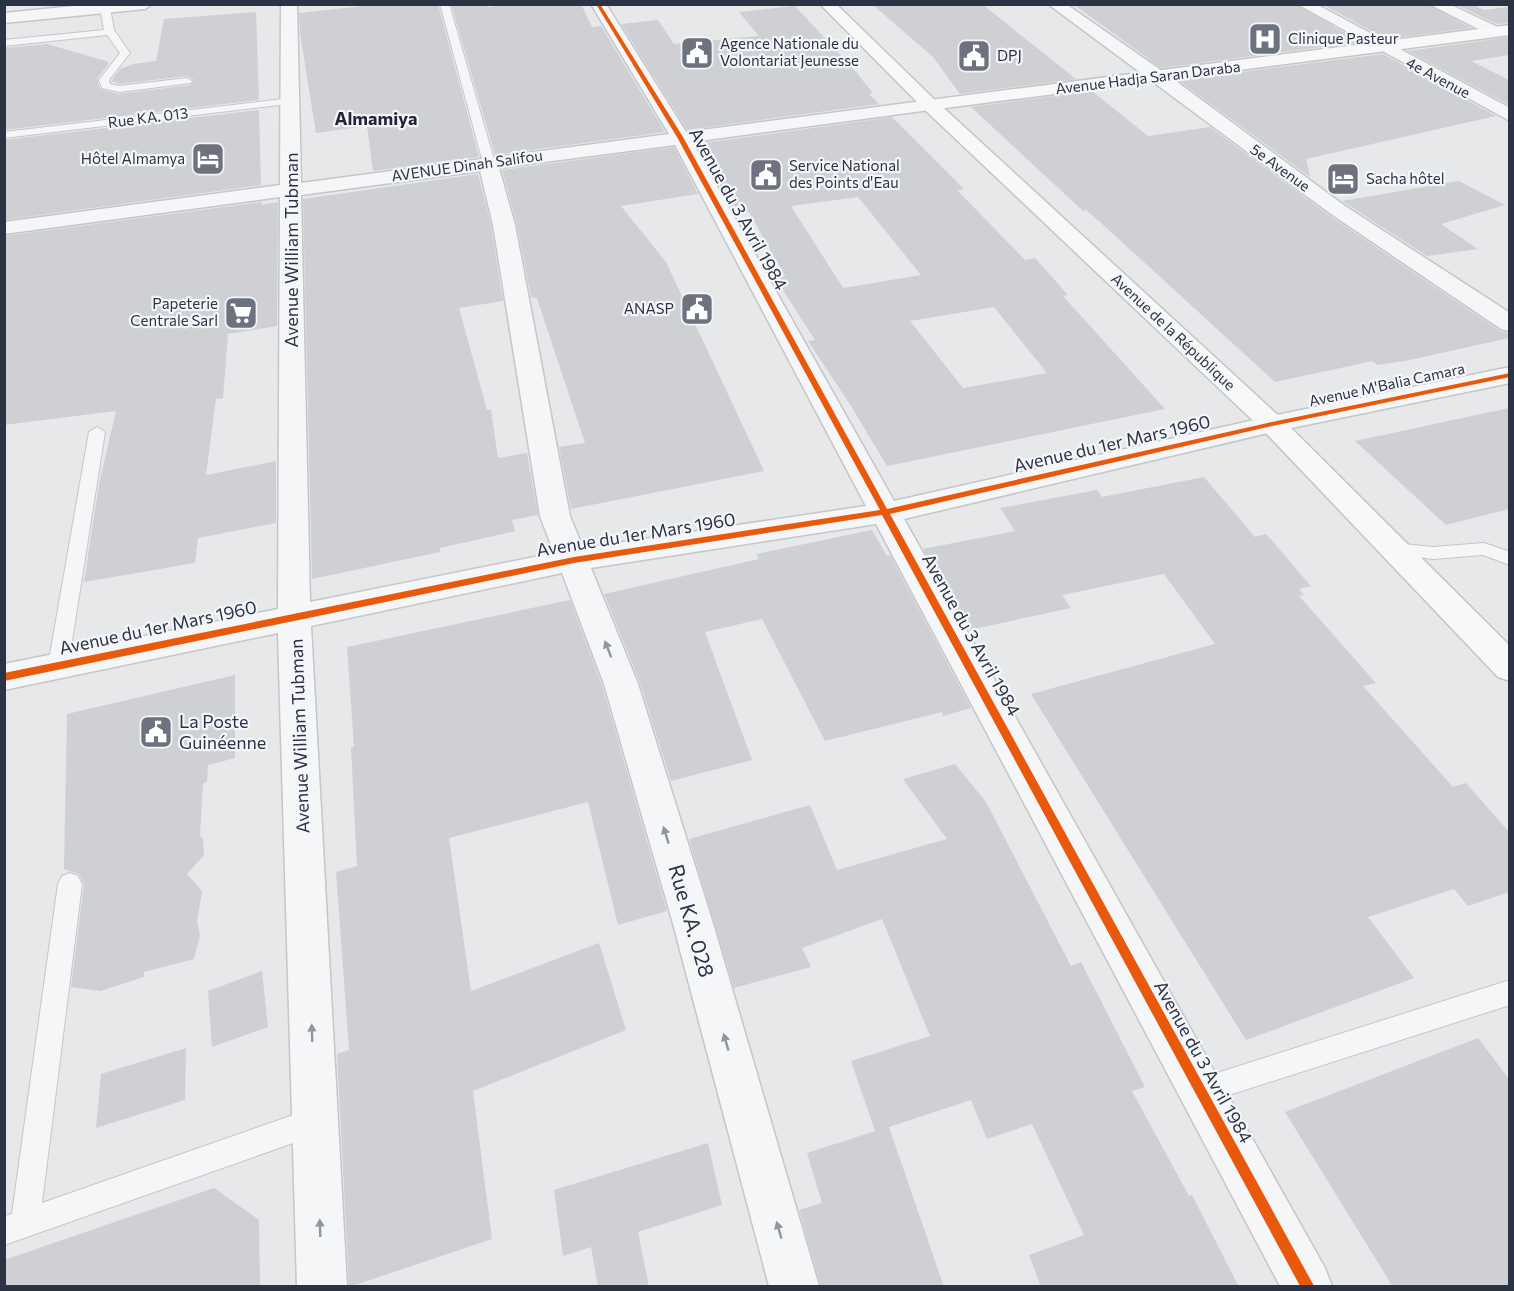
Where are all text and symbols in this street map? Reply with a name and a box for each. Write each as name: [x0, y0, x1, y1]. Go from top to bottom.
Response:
hospital icon: Clinique Pasteur: [1247, 21, 1283, 57]
place label: Clinique Pasteur: [1288, 29, 1399, 47]
place label: Agence Nationale du Volontariat Jeunesse: [720, 34, 859, 69]
public building icon: Agence Nationale du Volontariat Jeunesse: [679, 35, 715, 71]
public building icon: DPJ: [956, 38, 992, 74]
place label: DPJ: [997, 46, 1022, 64]
street label: 4e Avenue: [1403, 53, 1474, 101]
street label: Avenue Hadja Saran Daraba: [1054, 57, 1241, 97]
street label: Rue KA. 013: [107, 103, 189, 131]
district label: Almamiya: [335, 107, 417, 129]
street label: Avenue du 3 Avril 1984: [685, 123, 793, 294]
street label: 5e Avenue: [1247, 140, 1314, 195]
hotel icon: Hôtel Almamya: [190, 141, 226, 177]
street label: AVENUE Dinah Salifou: [390, 145, 544, 185]
place label: Hôtel Almamya: [81, 149, 185, 167]
street label: Avenue William Tubman: [280, 153, 302, 347]
place label: Service National des Points d'Eau: [789, 156, 900, 191]
public building icon: Service National des Points d'Eau: [748, 157, 784, 193]
hotel icon: Sacha hôtel: [1325, 161, 1361, 197]
place label: Sacha hôtel: [1366, 169, 1445, 187]
street label: Avenue de la République: [1108, 269, 1240, 394]
public building icon: ANASP: [679, 291, 715, 327]
place label: Papeterie Centrale Sarl: [130, 294, 218, 329]
supermarket icon: Papeterie Centrale Sarl: [223, 295, 259, 331]
place label: ANASP: [624, 299, 674, 317]
street label: Avenue M'Balia Camara: [1307, 359, 1466, 409]
street label: Avenue du 1er Mars 1960: [1011, 410, 1212, 476]
street label: Avenue du 1er Mars 1960: [535, 507, 737, 561]
street label: Avenue du 3 Avril 1984: [918, 549, 1026, 720]
street label: Avenue du 1er Mars 1960: [57, 595, 259, 659]
street label: Avenue William Tubman: [285, 638, 313, 834]
one-way arrow: [603, 640, 612, 658]
place label: La Poste Guinéenne: [179, 710, 266, 753]
public building icon: La Poste Guinéenne: [138, 714, 174, 750]
one-way arrow: [661, 826, 670, 844]
street label: Rue KA. 028: [664, 861, 720, 980]
street label: Avenue du 3 Avril 1984: [1150, 976, 1258, 1147]
one-way arrow: [308, 1024, 317, 1043]
one-way arrow: [721, 1033, 730, 1051]
one-way arrow: [315, 1219, 324, 1238]
one-way arrow: [773, 1221, 783, 1239]

